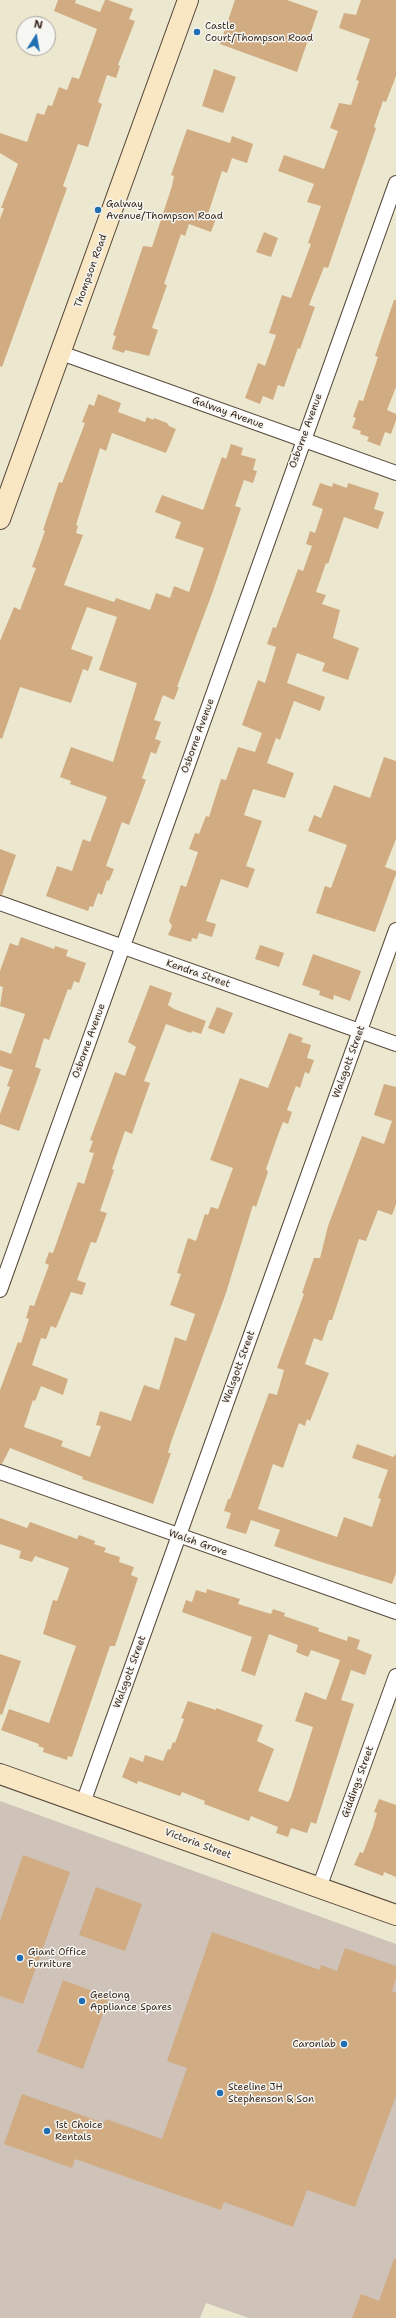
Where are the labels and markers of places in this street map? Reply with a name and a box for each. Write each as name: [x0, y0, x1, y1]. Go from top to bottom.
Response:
place label: Castle Court/Thompson Road: [205, 20, 313, 44]
marker: Castle Court/Thompson Road: [192, 27, 202, 37]
place label: Galway Avenue/Thompson Road: [106, 198, 223, 222]
marker: Galway Avenue/Thompson Road: [93, 205, 103, 215]
place label: Giant Office Furniture: [28, 1946, 86, 1970]
marker: Giant Office Furniture: [15, 1953, 25, 1963]
place label: Geelong Appliance Spares: [90, 1989, 172, 2012]
marker: Geelong Appliance Spares: [77, 1996, 87, 2006]
place label: Caronlab: [292, 2038, 336, 2050]
marker: Caronlab: [339, 2039, 349, 2049]
place label: Steeline JH Stephenson & Son: [228, 2081, 314, 2104]
marker: Steeline JH Stephenson & Son: [215, 2088, 225, 2098]
place label: 1st Choice Rentals: [55, 2119, 103, 2142]
marker: 1st Choice Rentals: [42, 2126, 52, 2136]

